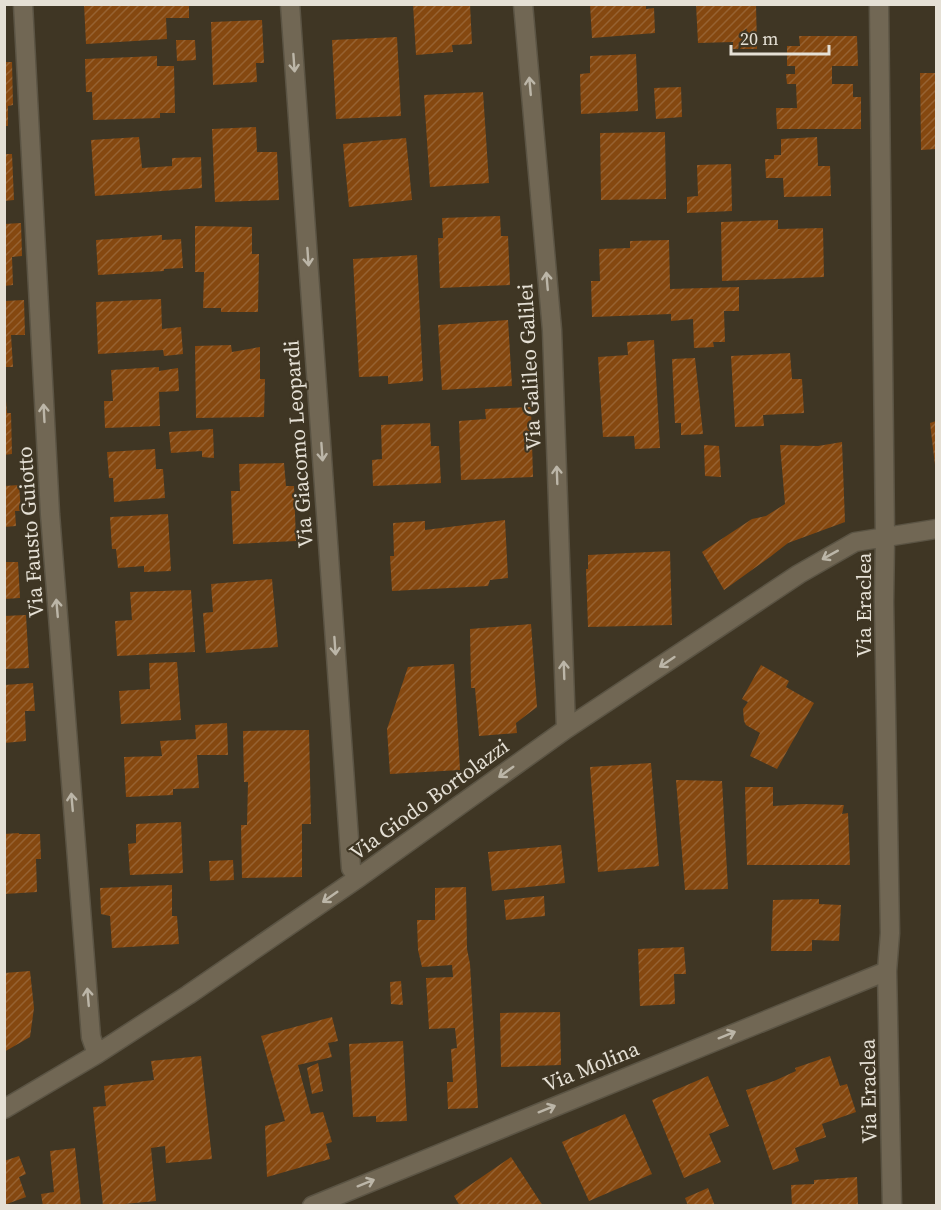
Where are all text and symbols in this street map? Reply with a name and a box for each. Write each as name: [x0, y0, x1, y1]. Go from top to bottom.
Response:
scale bar: [731, 18, 828, 56]
text: 20 m: [740, 26, 778, 51]
one-way arrow: [289, 52, 300, 72]
one-way arrow: [524, 77, 535, 97]
one-way arrow: [303, 247, 314, 267]
one-way arrow: [541, 271, 552, 291]
street label: Via Galileo Galilei: [510, 283, 548, 451]
street label: Via Giacomo Leopardi: [276, 339, 320, 549]
one-way arrow: [39, 404, 50, 424]
one-way arrow: [316, 441, 327, 461]
street label: Via Fausto Guiotto: [10, 445, 50, 619]
one-way arrow: [552, 466, 563, 486]
one-way arrow: [822, 549, 839, 561]
street label: Via Eraclea: [849, 552, 878, 657]
one-way arrow: [51, 598, 62, 618]
one-way arrow: [330, 636, 341, 656]
one-way arrow: [658, 655, 675, 668]
one-way arrow: [559, 661, 570, 681]
street label: Via Giodo Bortolazzi: [344, 731, 514, 867]
one-way arrow: [498, 766, 514, 778]
one-way arrow: [67, 793, 78, 813]
one-way arrow: [322, 891, 339, 903]
one-way arrow: [82, 987, 93, 1007]
one-way arrow: [718, 1029, 736, 1040]
street label: Via Molina: [539, 1033, 644, 1098]
street label: Via Eraclea: [853, 1038, 883, 1144]
one-way arrow: [537, 1103, 555, 1114]
one-way arrow: [357, 1177, 375, 1188]

